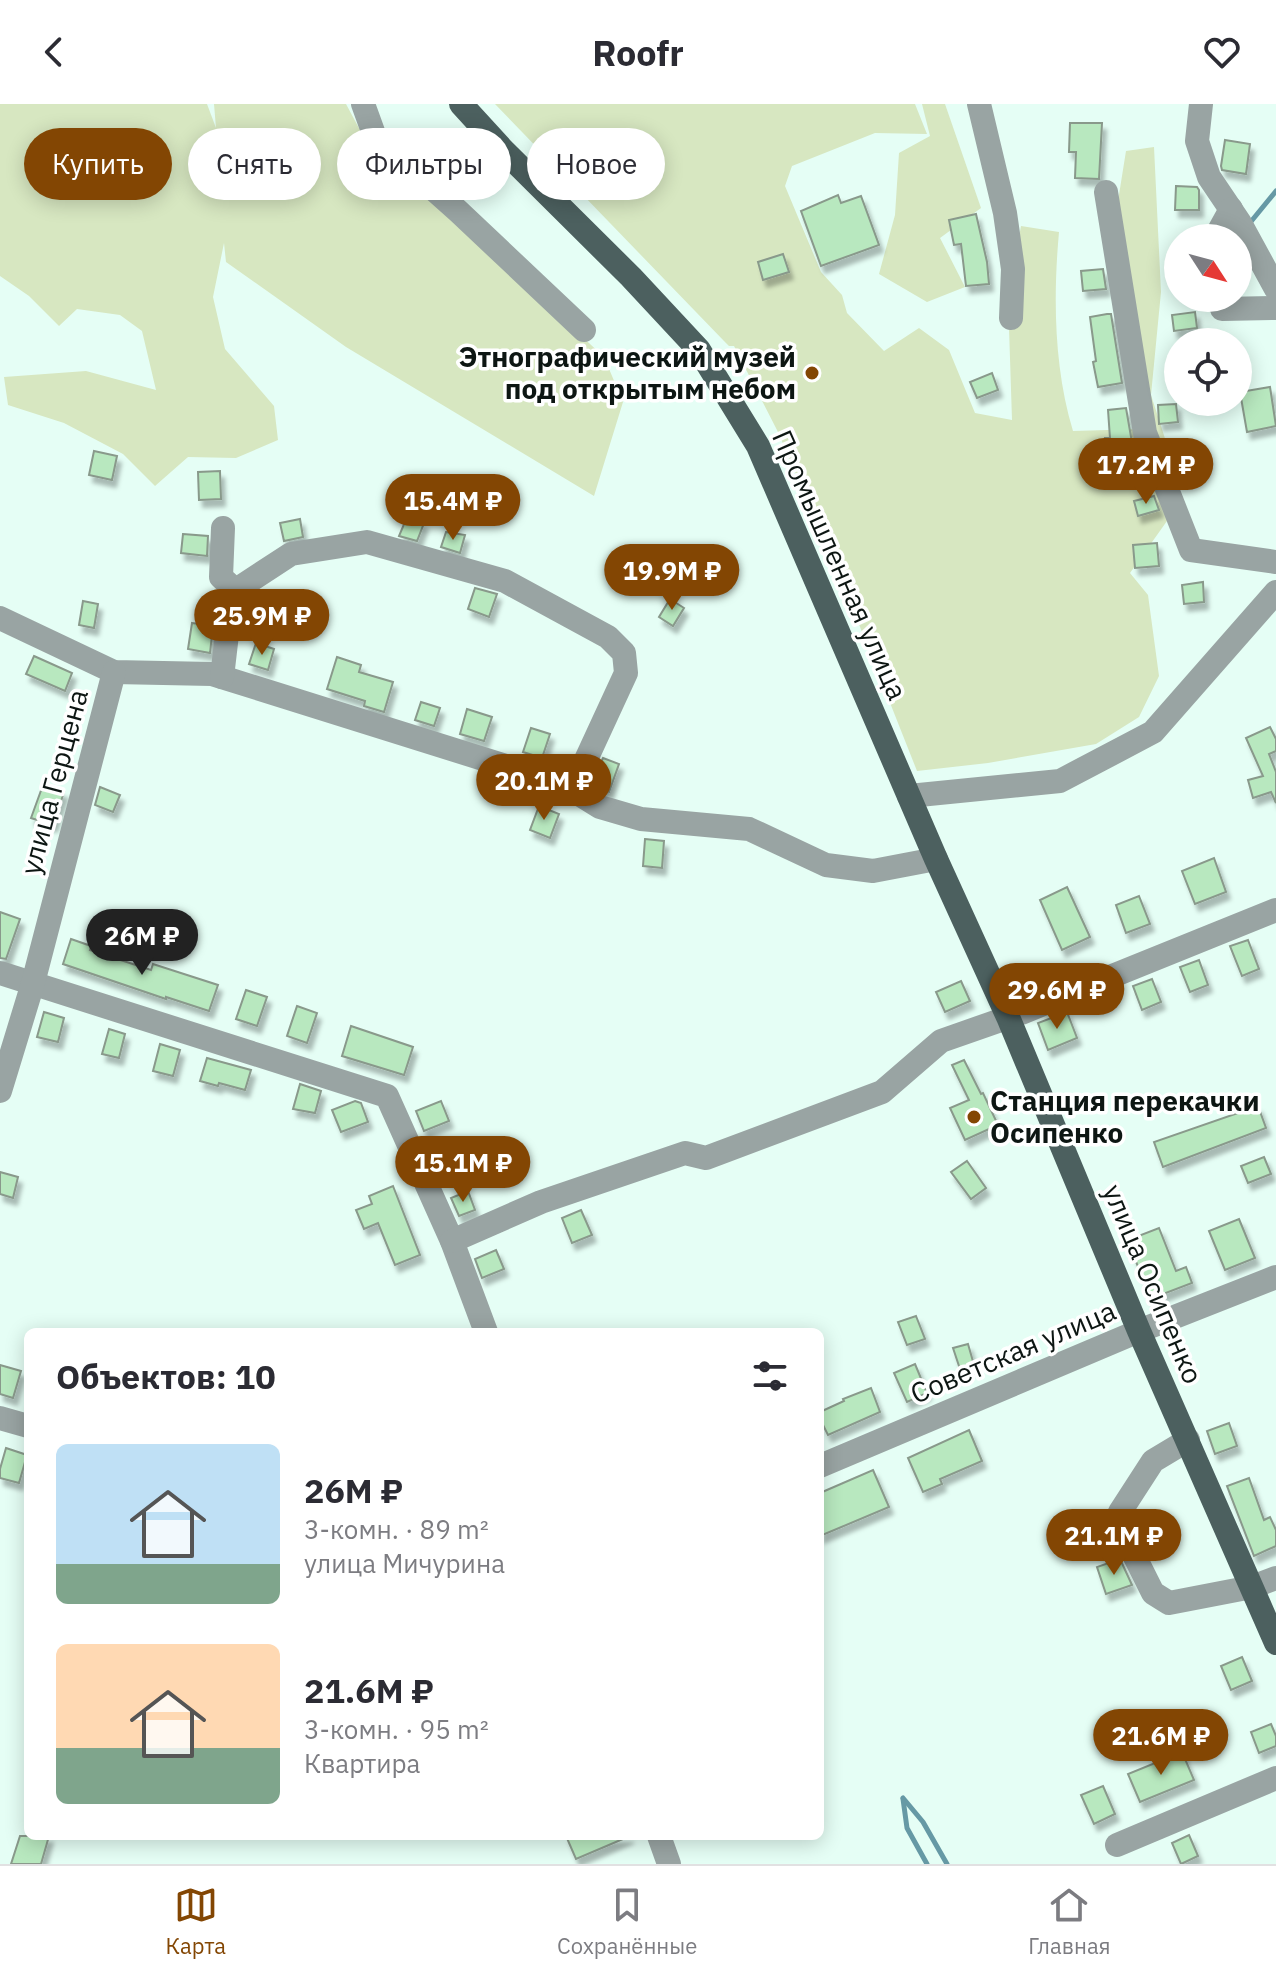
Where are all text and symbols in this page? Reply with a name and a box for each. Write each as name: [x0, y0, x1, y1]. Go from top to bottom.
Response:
text: Roofr: [592, 29, 684, 76]
icon: back: [32, 30, 76, 74]
icon: heart: [1200, 30, 1244, 74]
chip: Купить: [24, 128, 172, 200]
chip: Снять: [188, 128, 321, 200]
chip: Фильтры: [337, 128, 511, 200]
chip: Новое: [527, 128, 665, 200]
north arrow: [1164, 224, 1252, 312]
map controls: [1164, 224, 1252, 416]
button: locate: [1164, 328, 1252, 416]
place label: Этнографический музей под открытым небом: [459, 338, 796, 407]
marker: Этнографический музей под открытым небом: [803, 364, 821, 382]
street label: Промышленная улица: [764, 424, 917, 706]
pin: 17.2M ₽: [1072, 438, 1220, 506]
text: 17.2M ₽: [1096, 447, 1196, 481]
pin: 15.4M ₽: [379, 474, 527, 542]
text: 15.4M ₽: [403, 483, 503, 517]
pin: 19.9M ₽: [598, 544, 746, 612]
text: 19.9M ₽: [622, 553, 722, 587]
pin: 25.9M ₽: [188, 589, 336, 657]
text: 25.9M ₽: [212, 598, 312, 632]
street label: улица Герцена: [11, 685, 96, 879]
pin: 20.1M ₽: [470, 754, 618, 822]
text: 20.1M ₽: [494, 763, 594, 797]
pin: 26M ₽: [86, 909, 198, 977]
text: 26M ₽: [104, 918, 180, 952]
pin: 29.6M ₽: [983, 963, 1131, 1031]
text: 29.6M ₽: [1007, 972, 1107, 1006]
place label: Станция перекачки Осипенко: [990, 1082, 1260, 1151]
marker: Станция перекачки Осипенко: [965, 1108, 983, 1126]
pin: 15.1M ₽: [389, 1136, 537, 1204]
text: 15.1M ₽: [413, 1145, 513, 1179]
street label: улица Осипенко: [1095, 1179, 1212, 1389]
street label: Советская улица: [904, 1292, 1121, 1412]
text: Объектов: 10: [56, 1354, 276, 1398]
icon: filters: [748, 1354, 792, 1398]
text: 26M ₽: [304, 1468, 403, 1512]
icon: home: [120, 1476, 216, 1572]
pin: 21.1M ₽: [1040, 1509, 1188, 1577]
text: 3-комн. · 89 m²: [304, 1512, 489, 1546]
text: 21.1M ₽: [1064, 1518, 1164, 1552]
text: улица Мичурина: [304, 1546, 505, 1580]
text: 21.6M ₽: [304, 1668, 434, 1712]
icon: home: [120, 1676, 216, 1772]
pin: 21.6M ₽: [1087, 1709, 1235, 1777]
text: 3-комн. · 95 m²: [304, 1712, 489, 1746]
text: 21.6M ₽: [1111, 1718, 1211, 1752]
text: Квартира: [304, 1746, 421, 1780]
tab: Карта: [165, 1883, 226, 1960]
tab: Сохранённые: [557, 1883, 697, 1960]
tab: Главная: [1028, 1883, 1111, 1960]

